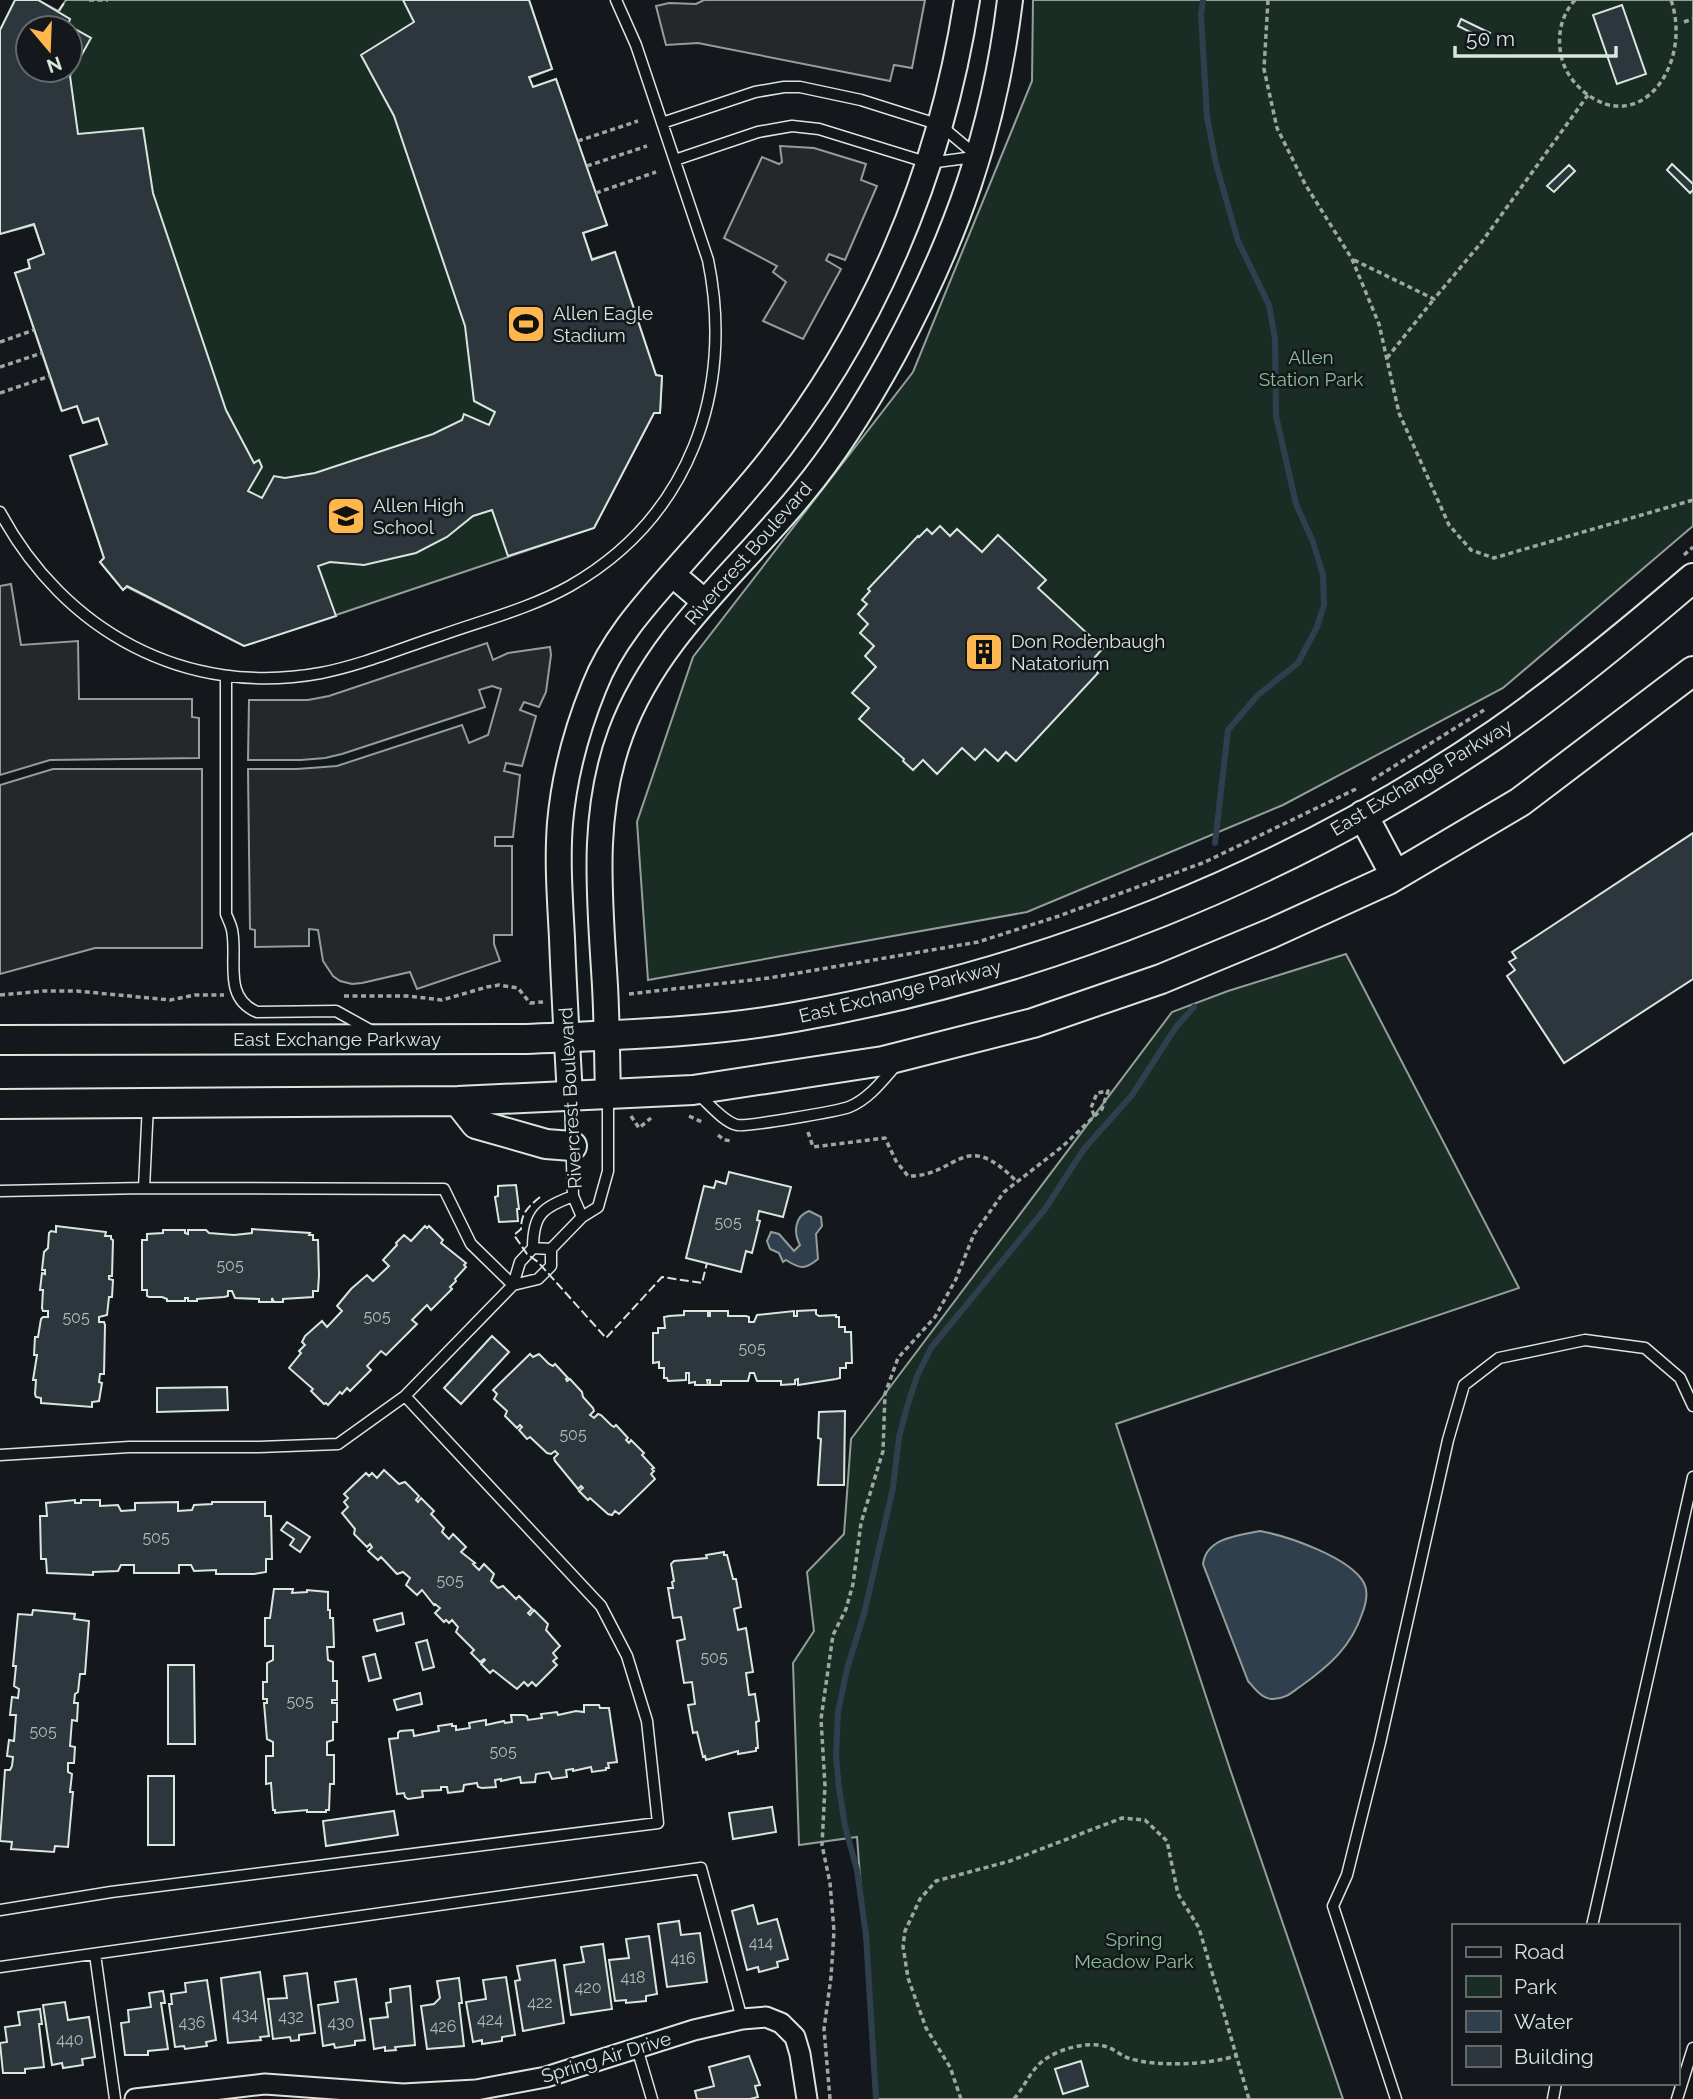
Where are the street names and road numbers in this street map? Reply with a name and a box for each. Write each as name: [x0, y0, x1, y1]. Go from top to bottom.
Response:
street label: Rivercrest Boulevard: [680, 477, 816, 629]
street label: East Exchange Parkway: [1326, 714, 1516, 840]
street label: East Exchange Parkway: [796, 955, 1004, 1027]
street label: Rivercrest Boulevard: [554, 1007, 586, 1189]
street label: East Exchange Parkway: [233, 1028, 441, 1050]
street label: Spring Air Drive: [538, 2027, 674, 2087]

